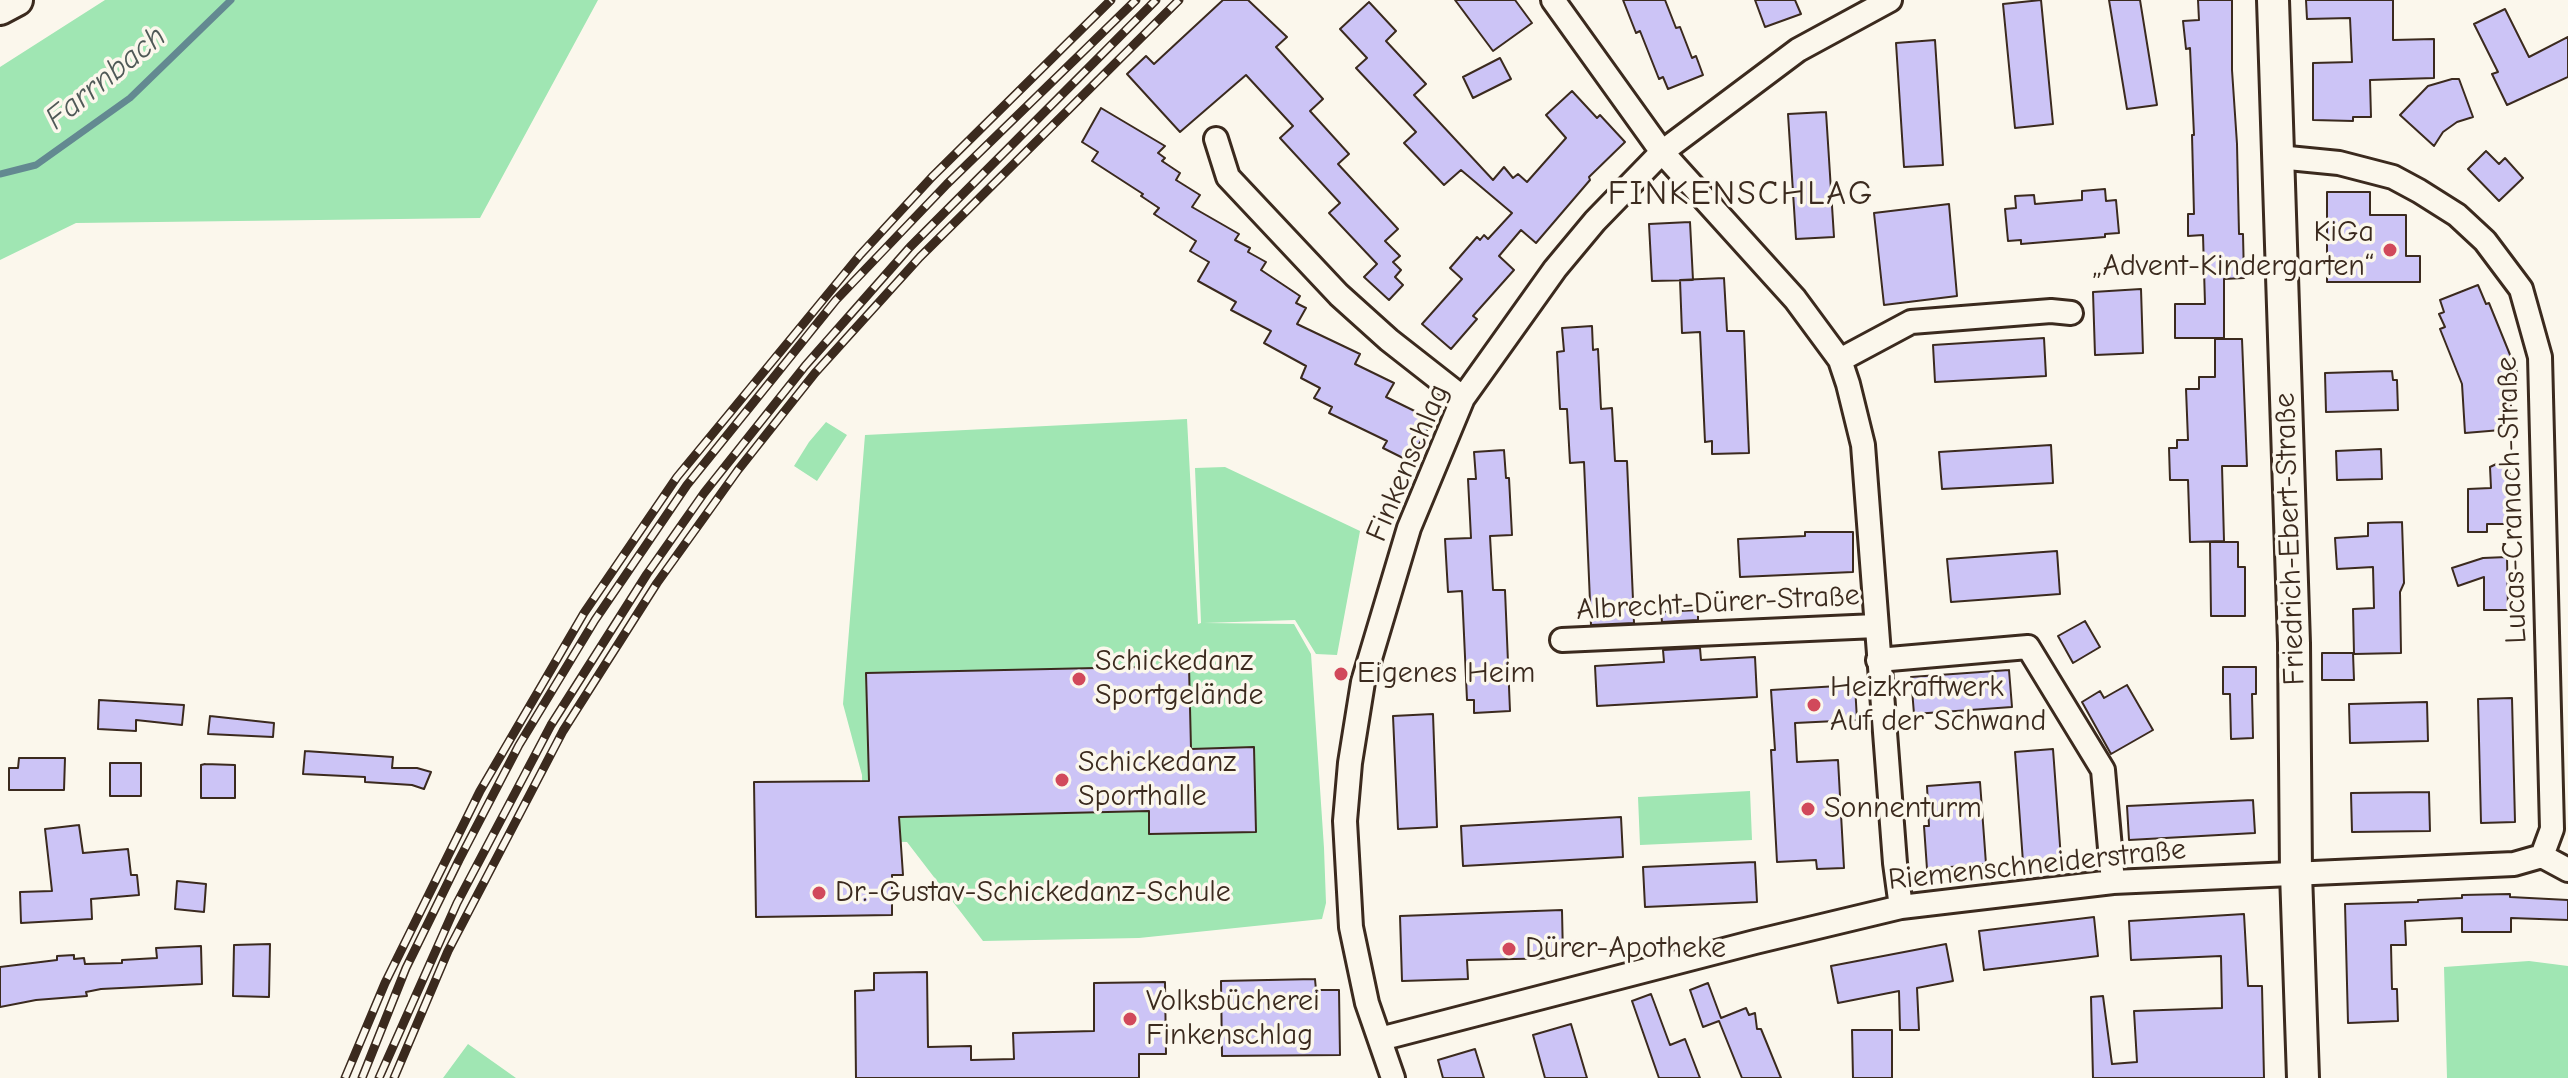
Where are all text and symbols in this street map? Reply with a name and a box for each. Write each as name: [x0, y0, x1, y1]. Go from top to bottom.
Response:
water label: Farrnbach: [38, 18, 174, 138]
district label: FINKENSCHLAG: [1608, 174, 1874, 214]
place label: KiGa „Advent-Kindergarten“: [2091, 215, 2374, 286]
marker: KiGa „Advent-Kindergarten“: [2381, 241, 2399, 259]
street label: Lucas-Cranach-Straße: [2489, 356, 2535, 644]
street label: Finkenschlag: [1359, 379, 1457, 547]
street label: Friedrich-Ebert-Straße: [2267, 392, 2313, 686]
street label: Albrecht-Dürer-Straße: [1575, 578, 1861, 628]
place label: Schickedanz Sportgelände: [1095, 644, 1263, 714]
place label: Eigenes Heim: [1357, 656, 1535, 692]
marker: Eigenes Heim: [1332, 665, 1350, 683]
marker: Schickedanz Sportgelände: [1070, 670, 1088, 688]
place label: Heizkraftwerk Auf der Schwand: [1830, 670, 2046, 740]
marker: Heizkraftwerk Auf der Schwand: [1805, 696, 1823, 714]
place label: Schickedanz Sporthalle: [1078, 745, 1236, 816]
marker: Schickedanz Sporthalle: [1053, 771, 1071, 789]
place label: Sonnenturm: [1824, 791, 1982, 827]
marker: Sonnenturm: [1799, 800, 1817, 818]
street label: Riemenschneiderstraße: [1886, 831, 2188, 899]
place label: Dr.-Gustav-Schickedanz-Schule: [835, 875, 1231, 911]
marker: Dr.-Gustav-Schickedanz-Schule: [810, 884, 828, 902]
place label: Dürer-Apotheke: [1525, 931, 1726, 967]
marker: Dürer-Apotheke: [1500, 940, 1518, 958]
place label: Volksbücherei Finkenschlag: [1146, 984, 1320, 1054]
marker: Volksbücherei Finkenschlag: [1121, 1010, 1139, 1028]

